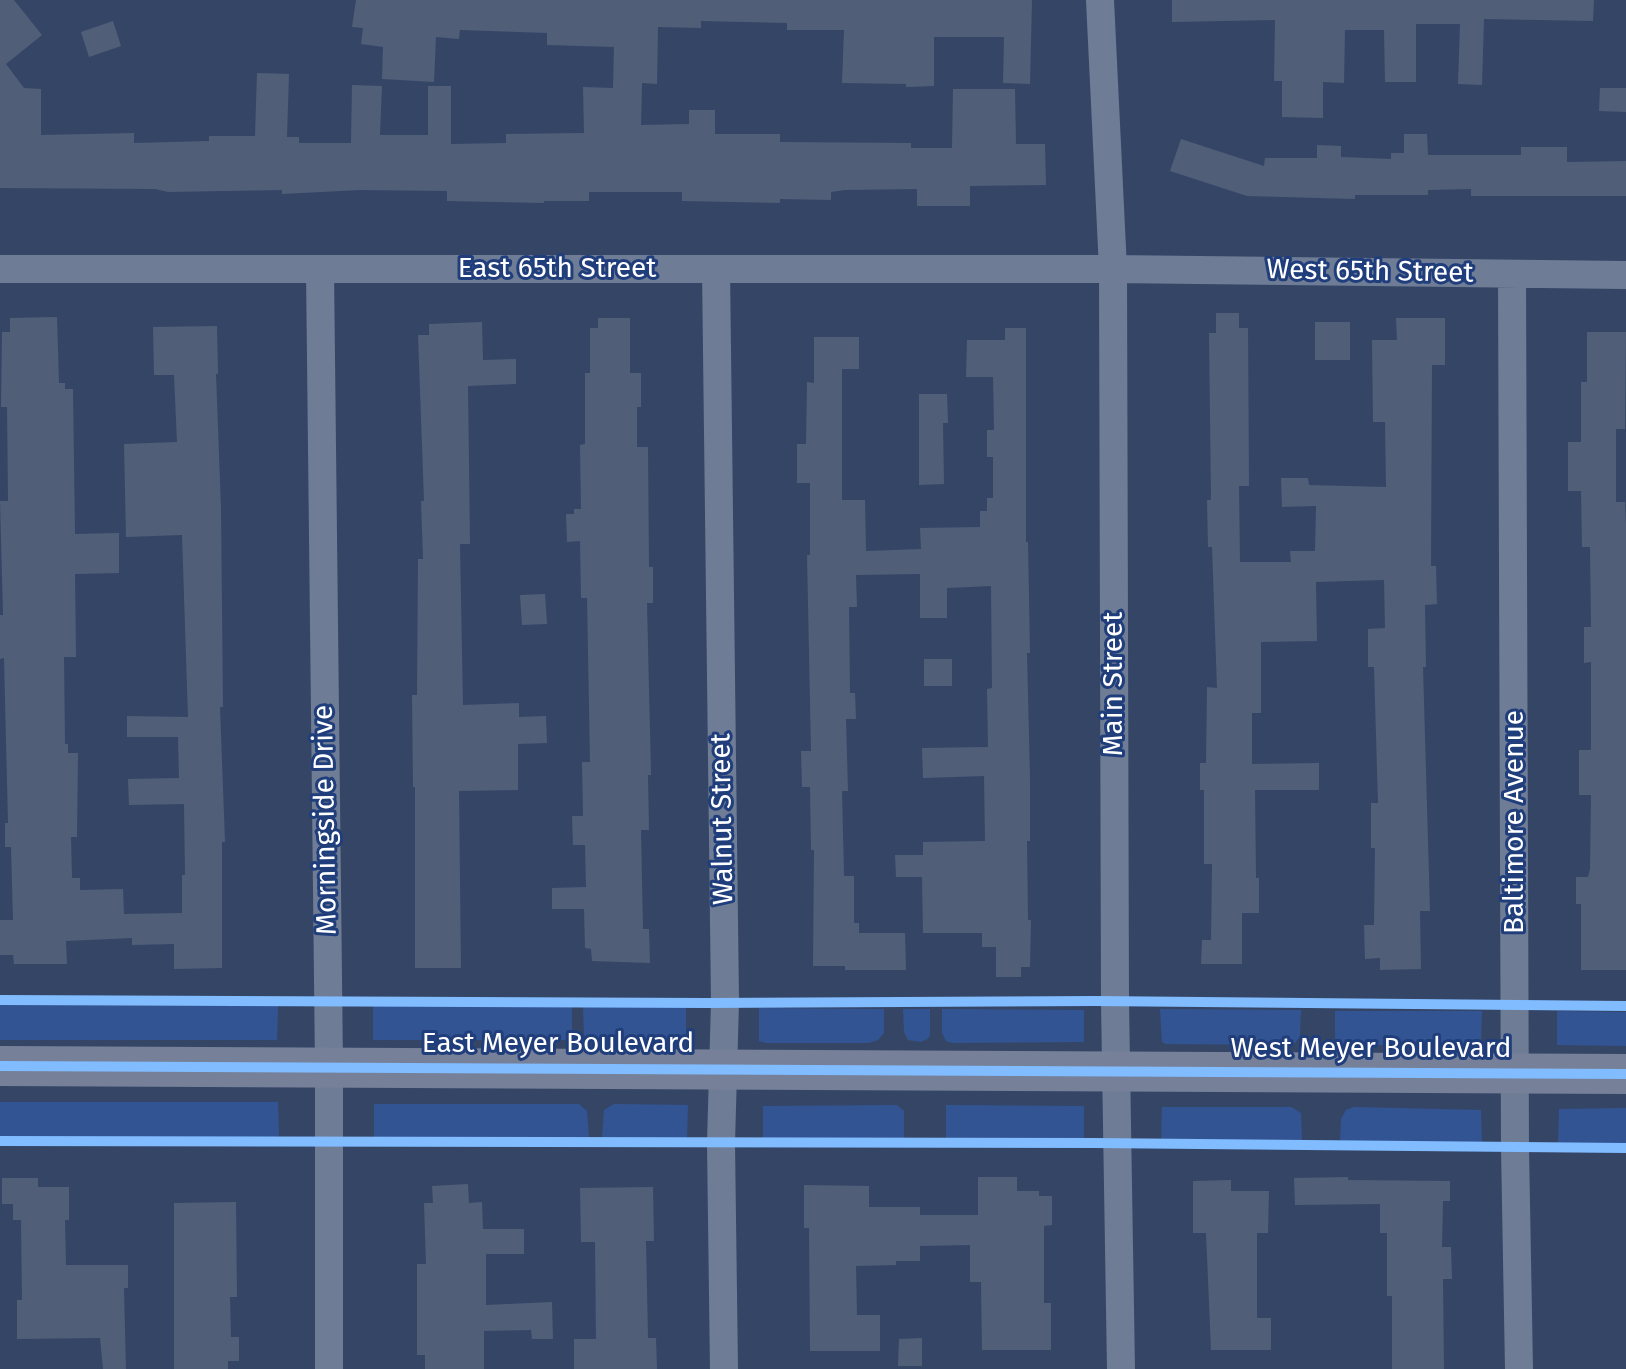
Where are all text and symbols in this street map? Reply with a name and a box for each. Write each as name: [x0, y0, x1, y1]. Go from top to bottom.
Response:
street label: East 65th Street: [458, 252, 656, 286]
street label: West 65th Street: [1266, 253, 1474, 291]
street label: Main Street: [1097, 612, 1131, 756]
street label: Morningside Drive: [307, 705, 345, 935]
street label: Baltimore Avenue: [1498, 710, 1532, 934]
street label: Walnut Street: [705, 733, 741, 905]
street label: East Meyer Boulevard: [422, 1027, 694, 1061]
street label: West Meyer Boulevard: [1231, 1032, 1511, 1066]

